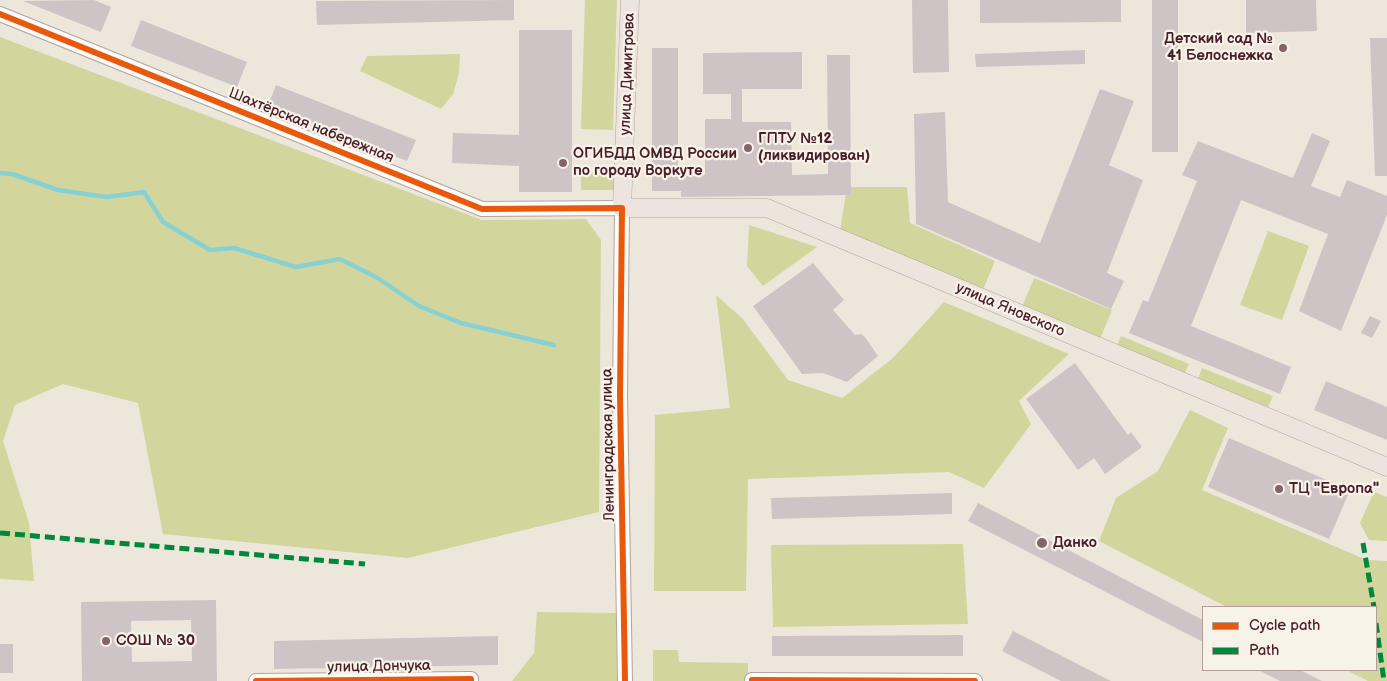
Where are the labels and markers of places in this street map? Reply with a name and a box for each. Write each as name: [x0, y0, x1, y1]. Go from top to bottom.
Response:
place label: Детский сад № 41 Белоснежка: [1164, 30, 1273, 65]
marker: Детский сад № 41 Белоснежка: [1277, 42, 1289, 54]
place label: ГПТУ №12 (ликвидирован): [758, 130, 870, 165]
marker: ГПТУ №12 (ликвидирован): [742, 142, 754, 154]
place label: ОГИБДД ОМВД России по городу Воркуте: [573, 145, 737, 180]
marker: ОГИБДД ОМВД России по городу Воркуте: [557, 157, 569, 169]
place label: ТЦ "Европа": [1289, 480, 1379, 498]
marker: ТЦ "Европа": [1273, 483, 1285, 495]
place label: Данко: [1053, 534, 1097, 552]
marker: Данко: [1035, 536, 1049, 550]
place label: СОШ № 30: [116, 632, 195, 650]
marker: СОШ № 30: [100, 635, 112, 647]

